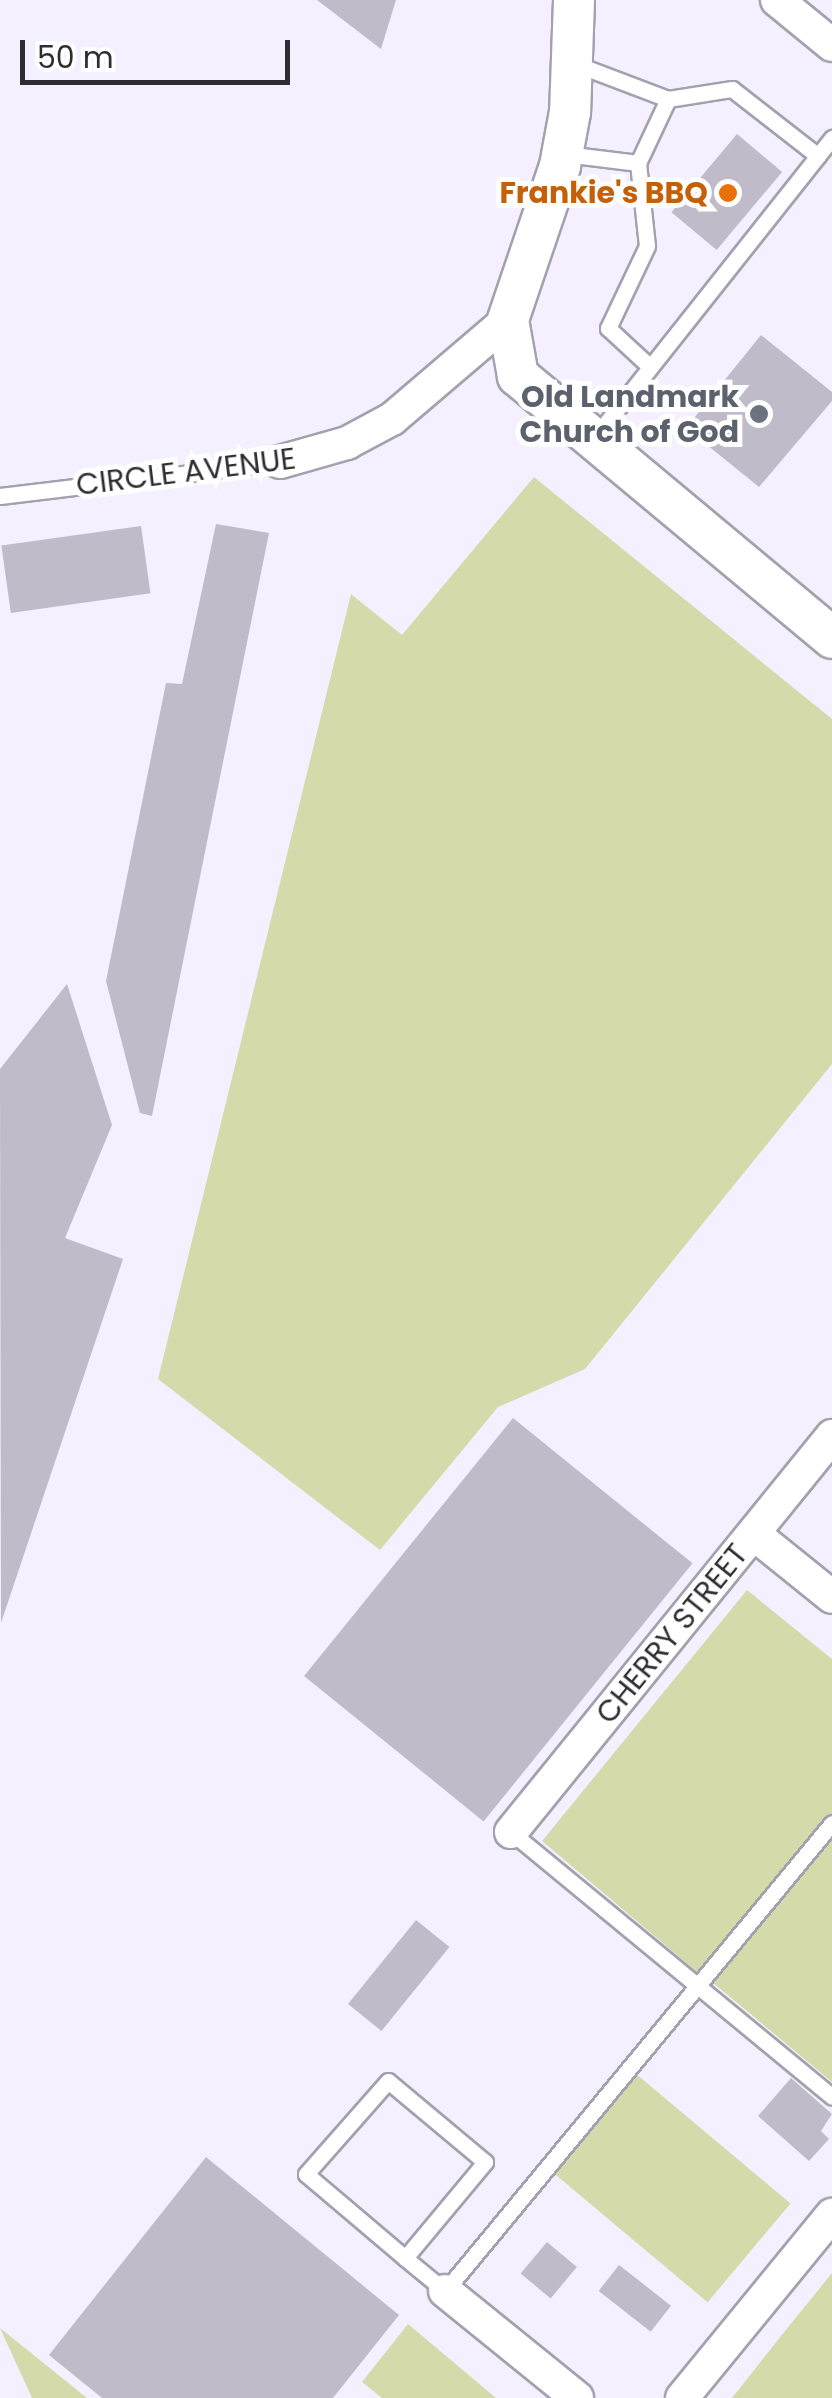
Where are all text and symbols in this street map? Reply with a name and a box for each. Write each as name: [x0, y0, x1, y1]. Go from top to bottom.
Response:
scale bar: [25, 20, 295, 82]
text: 50 m: [37, 36, 114, 79]
place label: Frankie's BBQ: [499, 175, 708, 211]
marker: Frankie's BBQ: [717, 182, 739, 204]
place label: Old Landmark Church of God: [520, 379, 739, 450]
marker: Old Landmark Church of God: [748, 403, 770, 425]
street label: CIRCLE AVENUE: [74, 441, 298, 503]
street label: CHERRY STREET: [589, 1537, 755, 1731]

